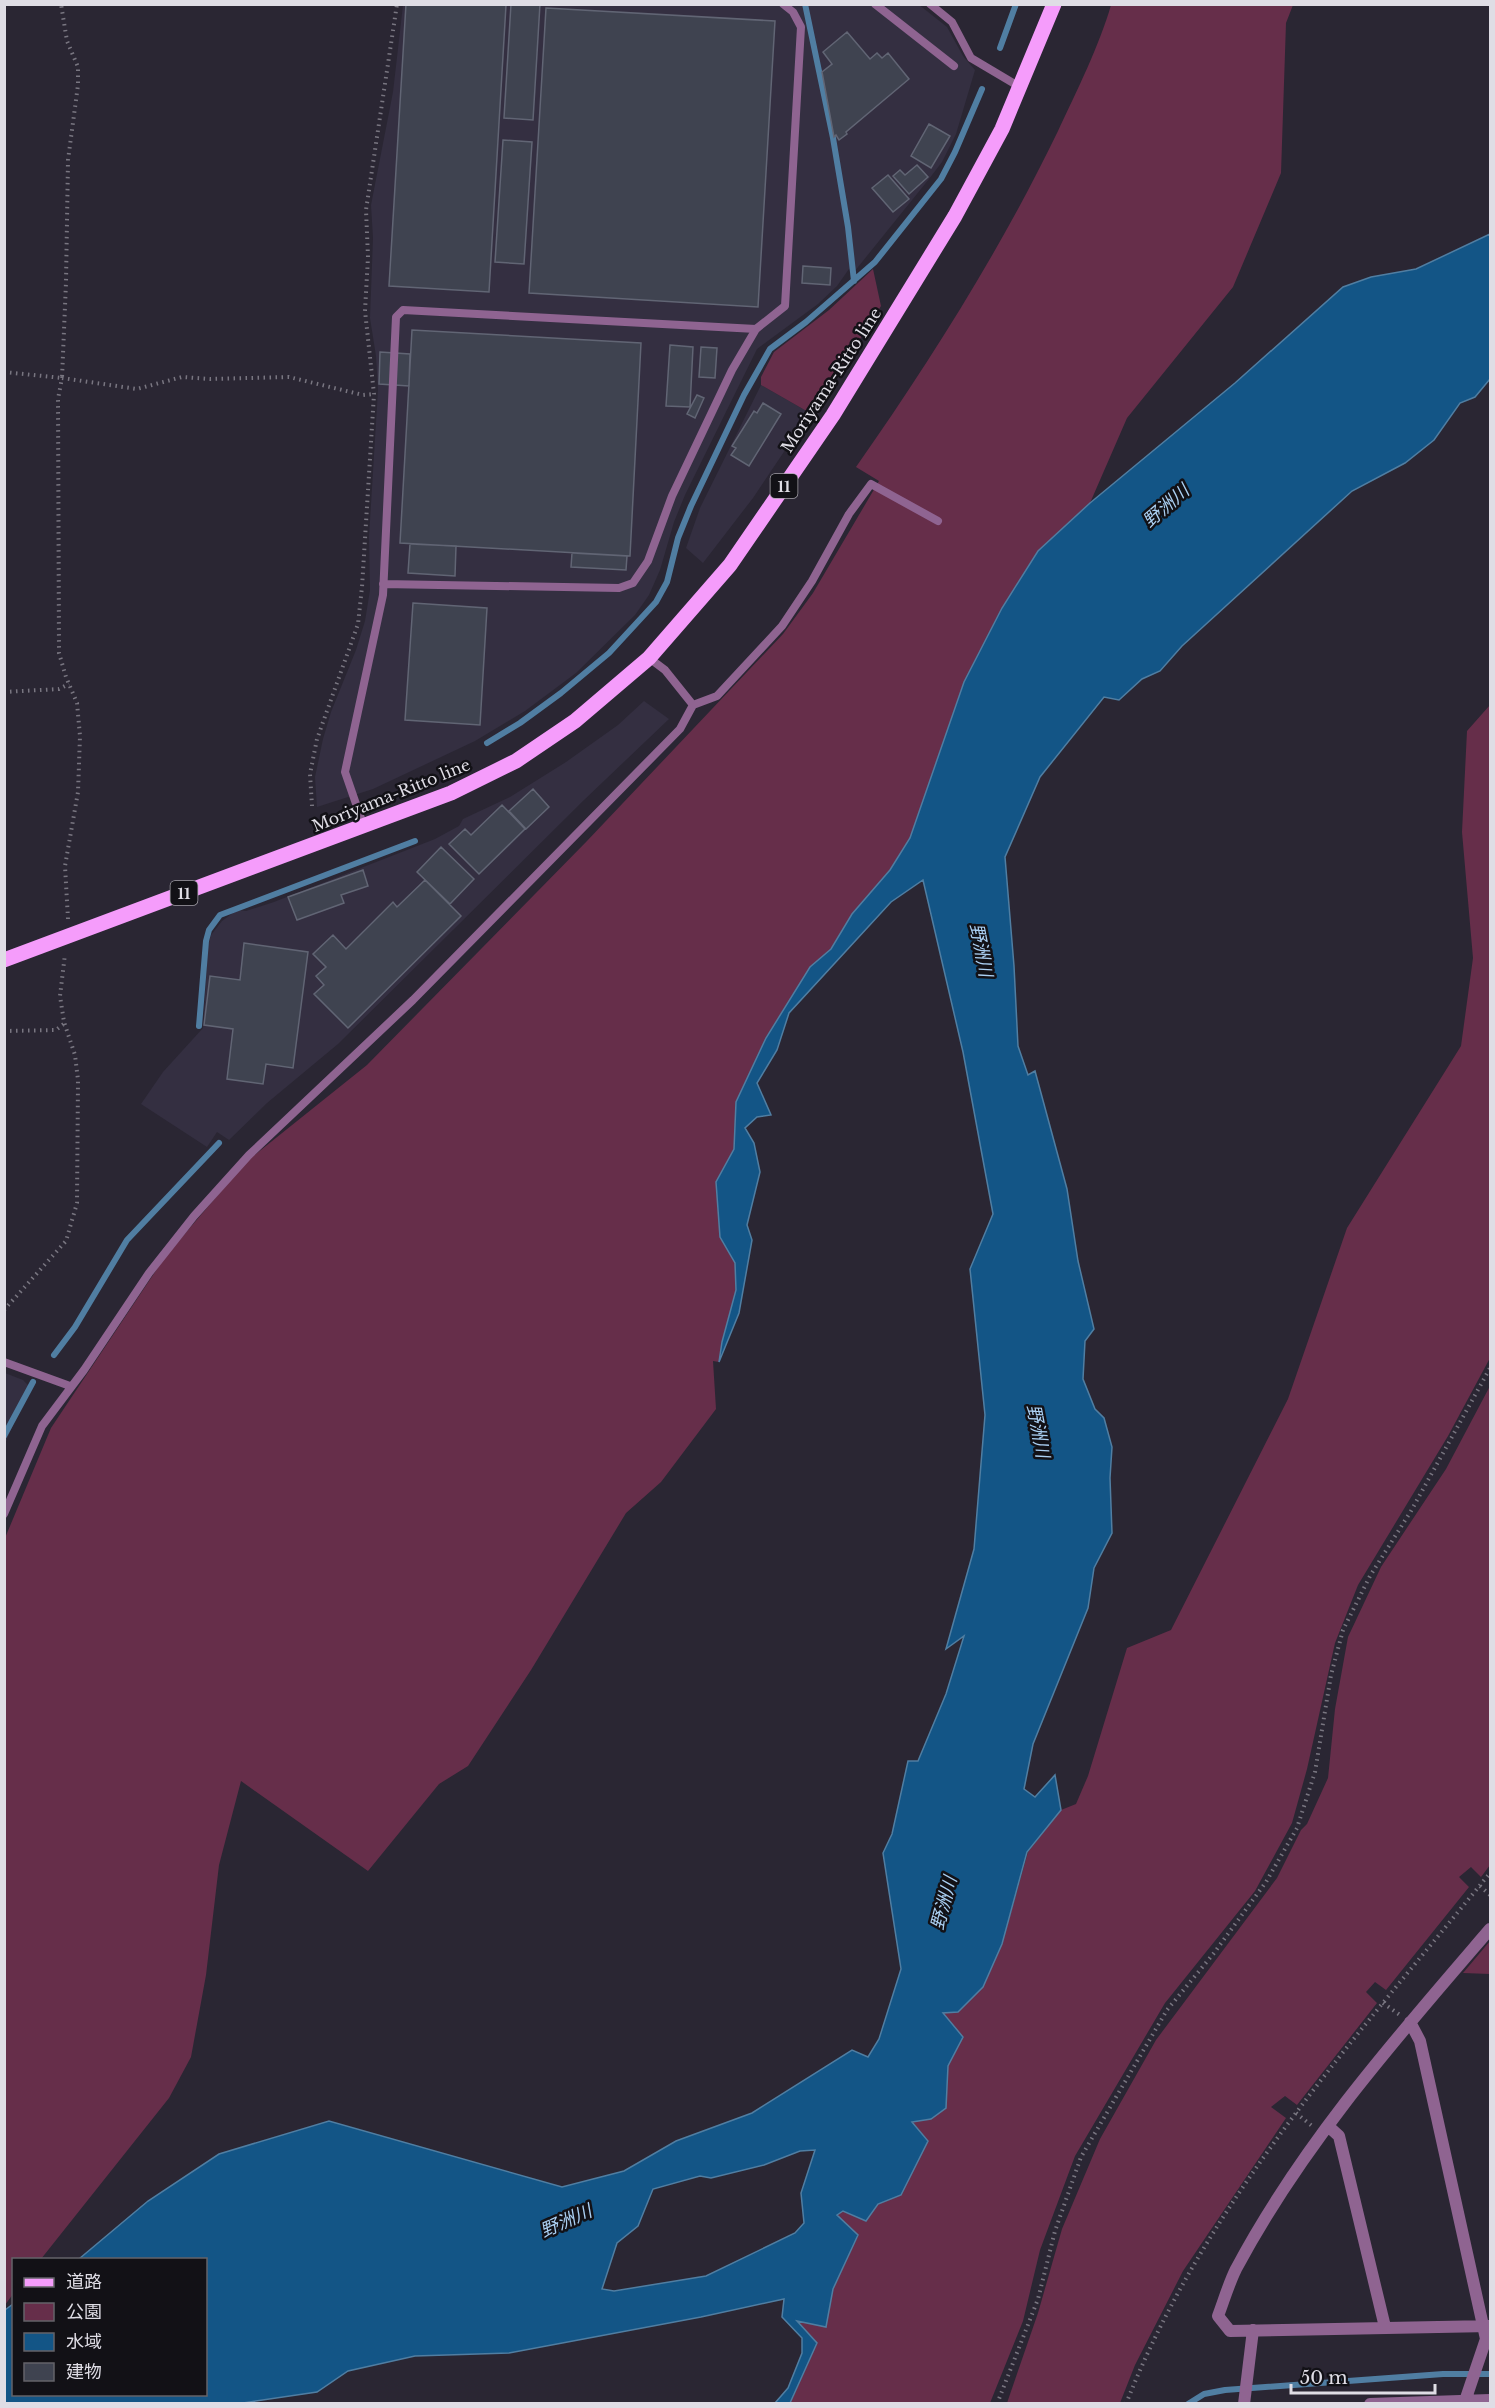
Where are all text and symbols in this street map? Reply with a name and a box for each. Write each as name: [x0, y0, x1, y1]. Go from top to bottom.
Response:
street label: Moriyama-Ritto line: [777, 304, 885, 456]
road number: 11: [770, 474, 798, 498]
water label: 野洲川: [1138, 479, 1195, 532]
street label: Moriyama-Ritto line: [309, 754, 473, 836]
road number: 11: [170, 881, 198, 905]
water label: 野洲川: [965, 921, 997, 981]
water label: 野洲川: [1022, 1402, 1054, 1462]
water label: 野洲川: [926, 1872, 962, 1932]
water label: 野洲川: [537, 2199, 597, 2242]
legend: [12, 2258, 207, 2396]
text: 道路: [66, 2271, 102, 2293]
text: 公園: [66, 2301, 102, 2323]
text: 水域: [66, 2331, 102, 2353]
scale bar: [1291, 2357, 1435, 2395]
text: 建物: [66, 2361, 102, 2383]
text: 50 m: [1300, 2367, 1348, 2389]

